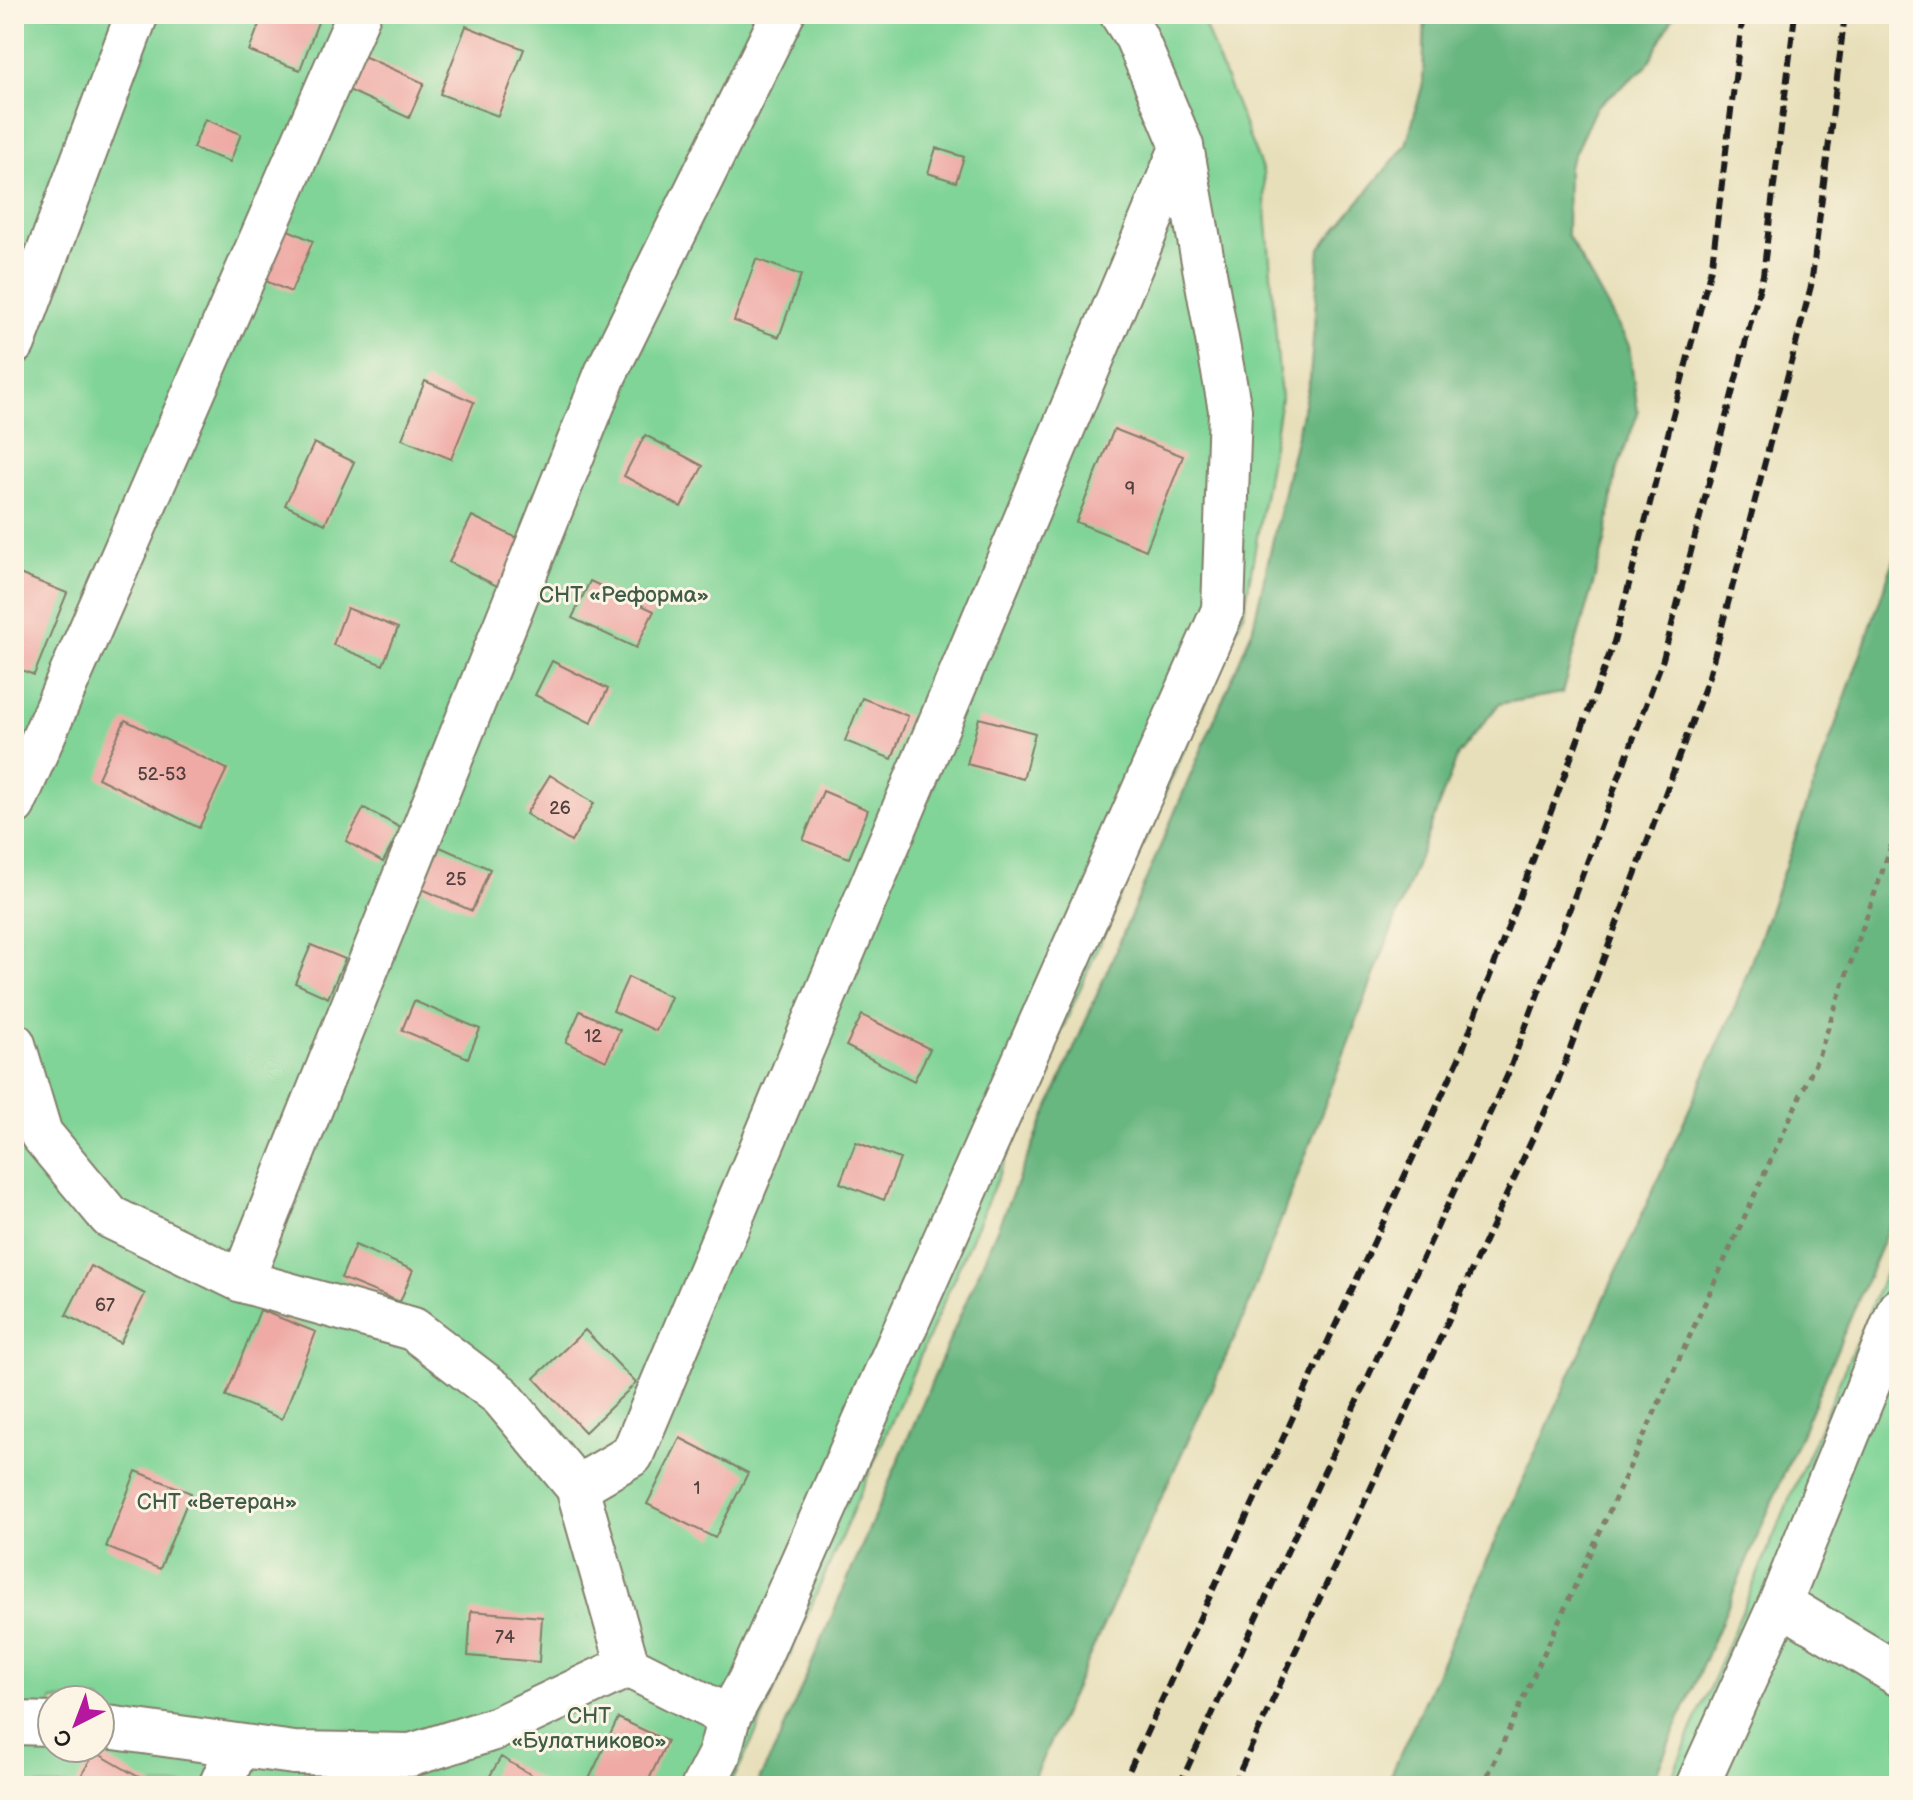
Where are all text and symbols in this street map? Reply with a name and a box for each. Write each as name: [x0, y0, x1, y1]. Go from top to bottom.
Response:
house number: 9: [1125, 479, 1135, 500]
park label: СНТ «Реформа»: [539, 582, 709, 609]
house number: 52-53: [138, 764, 186, 785]
house number: 26: [549, 798, 571, 819]
house number: 25: [446, 869, 466, 890]
house number: 12: [584, 1026, 602, 1047]
house number: 67: [95, 1295, 115, 1316]
house number: 1: [694, 1478, 700, 1499]
park label: СНТ «Ветеран»: [137, 1489, 297, 1516]
house number: 74: [495, 1627, 515, 1648]
north arrow: [36, 1684, 116, 1764]
park label: СНТ «Булатниково»: [511, 1703, 667, 1755]
text: С: [49, 1723, 78, 1753]

